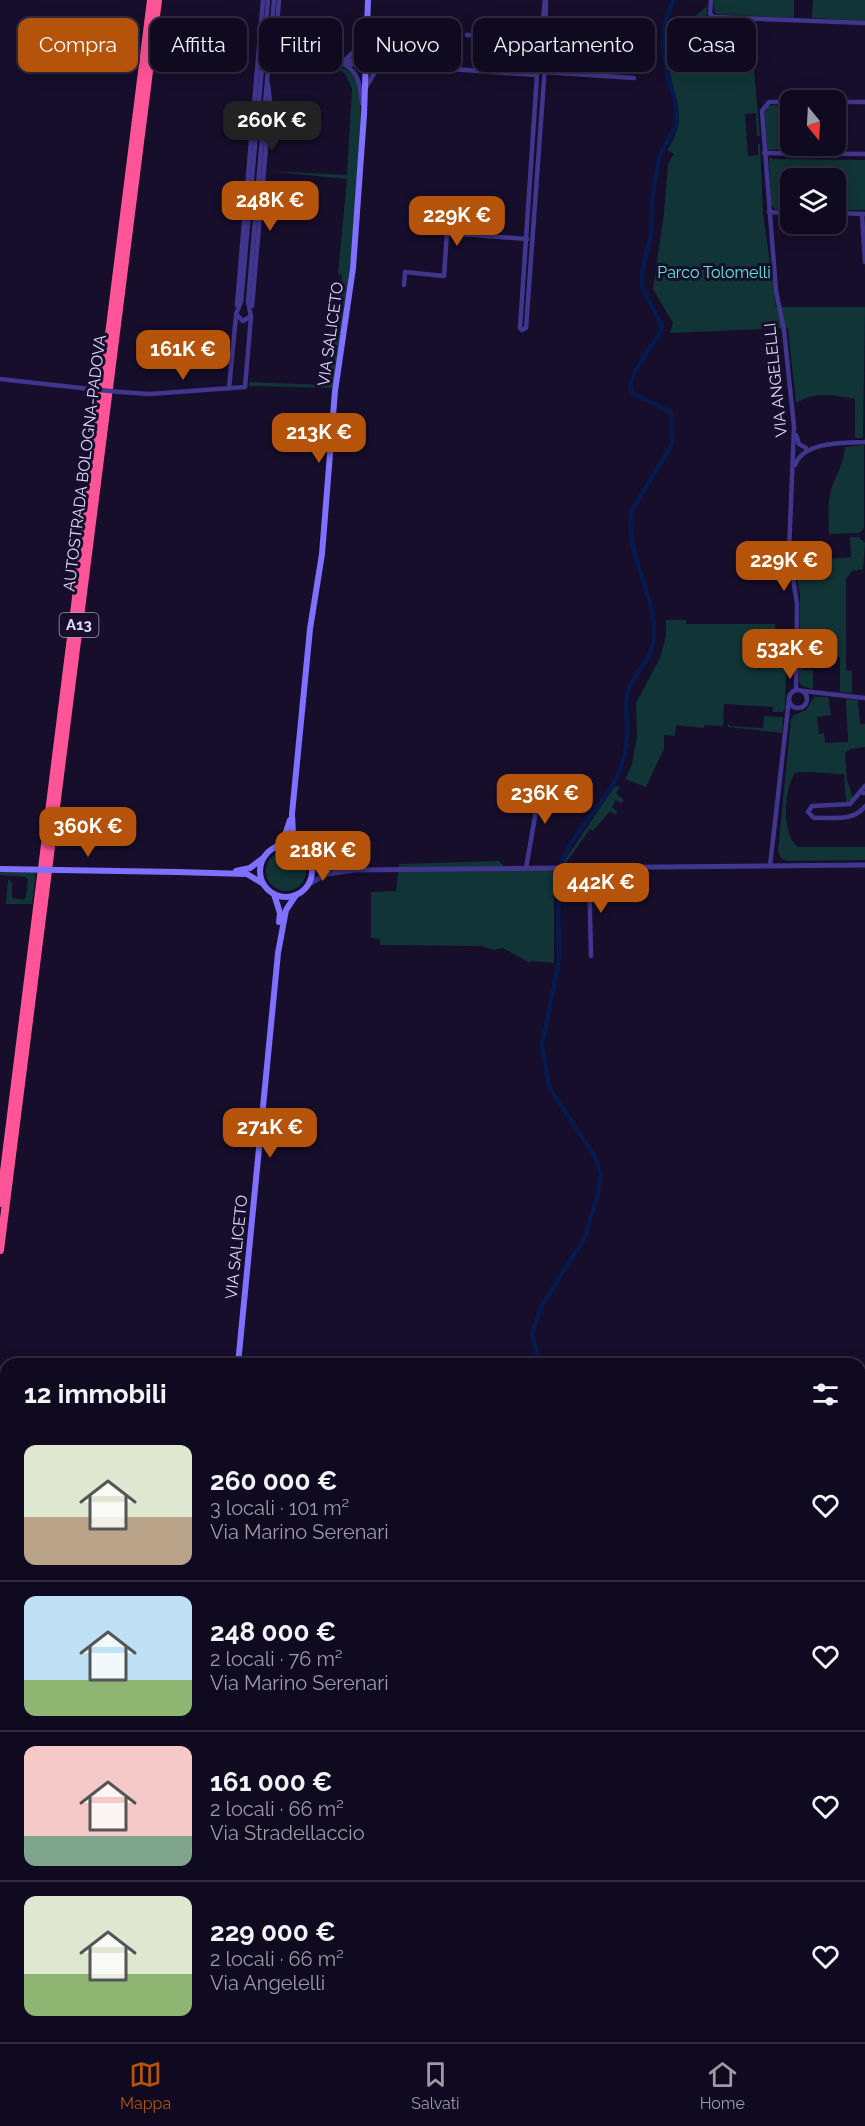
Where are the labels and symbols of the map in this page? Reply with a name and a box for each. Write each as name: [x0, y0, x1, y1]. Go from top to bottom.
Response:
north arrow: [780, 90, 846, 156]
pin: 260K €: [223, 101, 321, 152]
pin: 248K €: [221, 181, 319, 232]
pin: 229K €: [408, 196, 506, 247]
park label: Parco Tolomelli: [657, 263, 771, 282]
street label: VIA SALICETO: [314, 281, 347, 387]
street label: VIA ANGELELLI: [760, 322, 791, 438]
pin: 161K €: [134, 330, 232, 381]
street label: AUTOSTRADA BOLOGNA-PADOVA: [59, 333, 110, 593]
pin: 213K €: [270, 413, 368, 464]
pin: 229K €: [735, 541, 833, 592]
road number: A13: [60, 613, 98, 637]
pin: 532K €: [741, 629, 839, 680]
pin: 236K €: [496, 774, 594, 825]
pin: 360K €: [39, 807, 137, 858]
pin: 218K €: [274, 831, 372, 882]
pin: 442K €: [552, 863, 650, 914]
pin: 271K €: [221, 1108, 319, 1159]
street label: VIA SALICETO: [222, 1194, 251, 1300]

